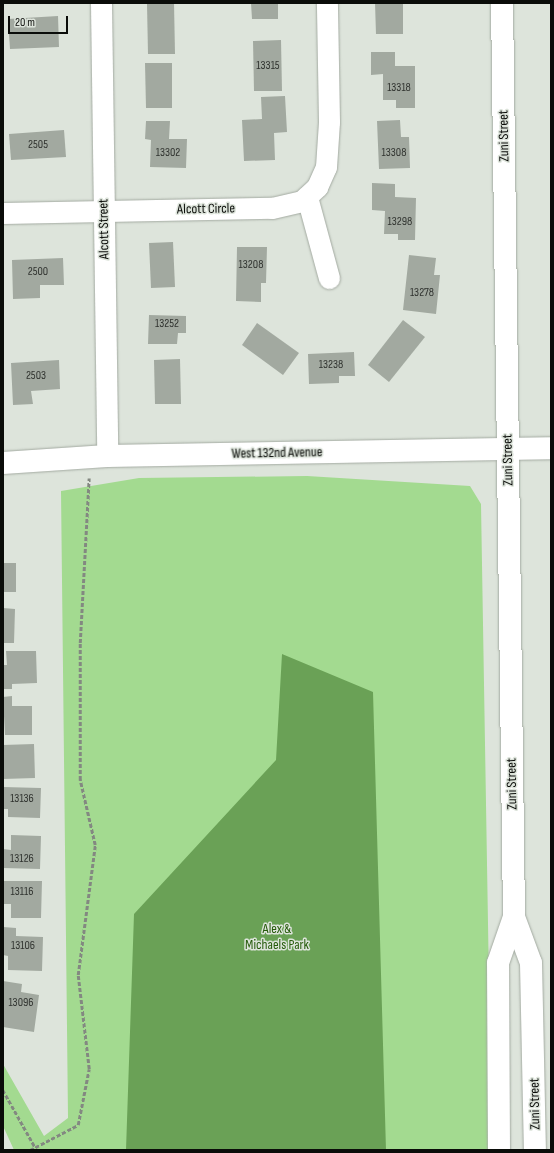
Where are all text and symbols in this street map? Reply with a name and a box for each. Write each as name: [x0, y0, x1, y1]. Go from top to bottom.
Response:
scale bar: [10, 8, 70, 34]
text: 20 m: [15, 15, 35, 30]
house number: 13315: [256, 59, 280, 73]
house number: 13318: [387, 81, 411, 95]
street label: Zuni Street: [495, 110, 513, 162]
house number: 2505: [28, 138, 48, 152]
house number: 13302: [156, 146, 180, 160]
house number: 13308: [382, 146, 406, 160]
street label: Alcott Street: [95, 199, 113, 259]
street label: Alcott Circle: [177, 200, 235, 218]
house number: 13298: [388, 215, 412, 229]
house number: 13208: [239, 258, 263, 272]
house number: 2500: [28, 265, 48, 279]
house number: 13278: [410, 286, 434, 300]
house number: 13252: [155, 317, 179, 331]
house number: 13238: [319, 358, 343, 372]
house number: 2503: [26, 369, 46, 383]
street label: Zuni Street: [499, 434, 517, 486]
street label: West 132nd Avenue: [231, 444, 323, 462]
street label: Zuni Street: [503, 758, 521, 810]
house number: 13136: [10, 792, 34, 806]
house number: 13126: [10, 852, 34, 866]
house number: 13116: [11, 885, 33, 899]
park label: Alex & Michaels Park: [245, 921, 309, 954]
house number: 13106: [11, 939, 35, 953]
house number: 13096: [8, 996, 34, 1010]
street label: Zuni Street: [526, 1078, 544, 1130]

